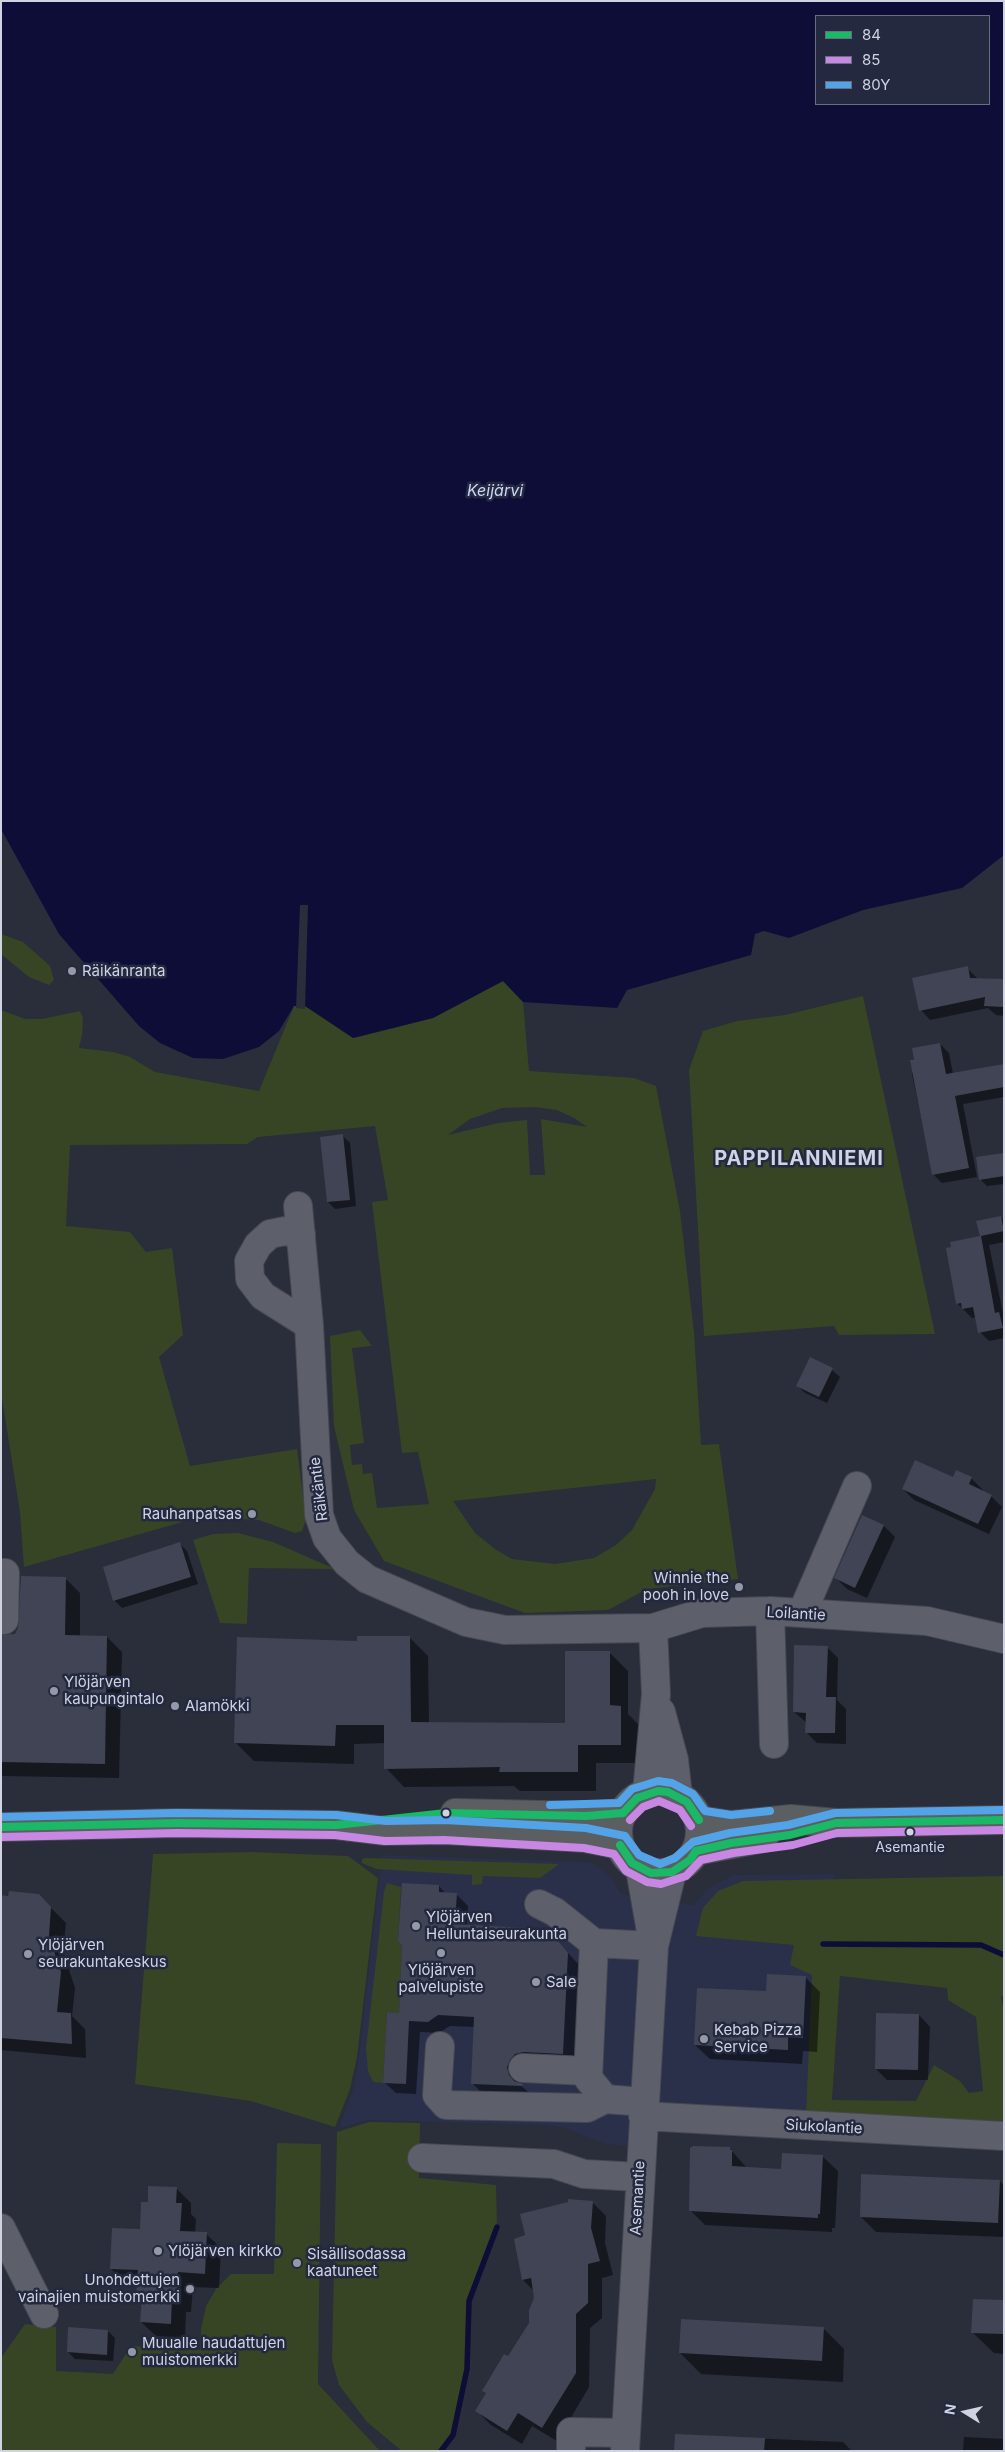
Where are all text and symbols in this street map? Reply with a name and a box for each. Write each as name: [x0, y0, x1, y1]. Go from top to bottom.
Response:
legend: [815, 15, 990, 105]
text: 84: [862, 25, 881, 44]
text: 85: [862, 50, 880, 69]
text: 80Y: [862, 75, 890, 94]
water label: Keijärvi: [467, 481, 523, 501]
place label: Räikänranta: [82, 962, 165, 980]
marker: Räikänranta: [66, 965, 78, 977]
district label: PAPPILANNIEMI: [713, 1147, 885, 1171]
street label: Räikäntie: [306, 1456, 332, 1522]
place label: Rauhanpatsas: [142, 1505, 242, 1523]
marker: Rauhanpatsas: [246, 1508, 258, 1520]
place label: Winnie the pooh in love: [643, 1569, 729, 1604]
marker: Winnie the pooh in love: [733, 1581, 745, 1593]
street label: Loilantie: [766, 1603, 826, 1625]
place label: Ylöjärven kaupungintalo: [64, 1673, 164, 1708]
marker: Ylöjärven kaupungintalo: [48, 1685, 60, 1697]
place label: Alamökki: [185, 1697, 250, 1715]
marker: Alamökki: [169, 1700, 181, 1712]
unlabelled marker: [441, 1808, 451, 1818]
marker: Asemantie: [905, 1827, 915, 1837]
place label: Asemantie: [875, 1840, 945, 1856]
place label: Ylöjärven Helluntaiseurakunta: [426, 1908, 567, 1943]
marker: Ylöjärven Helluntaiseurakunta: [410, 1920, 422, 1932]
place label: Ylöjärven seurakuntakeskus: [38, 1936, 167, 1971]
marker: Ylöjärven palvelupiste: [435, 1947, 447, 1959]
marker: Ylöjärven seurakuntakeskus: [22, 1948, 34, 1960]
place label: Ylöjärven palvelupiste: [398, 1961, 484, 1996]
place label: Sale: [546, 1973, 576, 1991]
marker: Sale: [530, 1976, 542, 1988]
place label: Kebab Pizza Service: [714, 2021, 802, 2056]
marker: Kebab Pizza Service: [698, 2033, 710, 2045]
street label: Siukolantie: [785, 2116, 863, 2138]
street label: Asemantie: [627, 2160, 649, 2236]
place label: Ylöjärven kirkko: [168, 2242, 282, 2260]
marker: Ylöjärven kirkko: [152, 2245, 164, 2257]
place label: Sisällisodassa kaatuneet: [307, 2245, 406, 2280]
marker: Sisällisodassa kaatuneet: [291, 2257, 303, 2269]
place label: Unohdettujen vainajien muistomerkki: [18, 2271, 180, 2306]
marker: Unohdettujen vainajien muistomerkki: [184, 2283, 196, 2295]
place label: Muualle haudattujen muistomerkki: [142, 2334, 285, 2369]
marker: Muualle haudattujen muistomerkki: [126, 2346, 138, 2358]
north arrow: [940, 2387, 990, 2437]
text: N: [940, 2403, 959, 2416]

